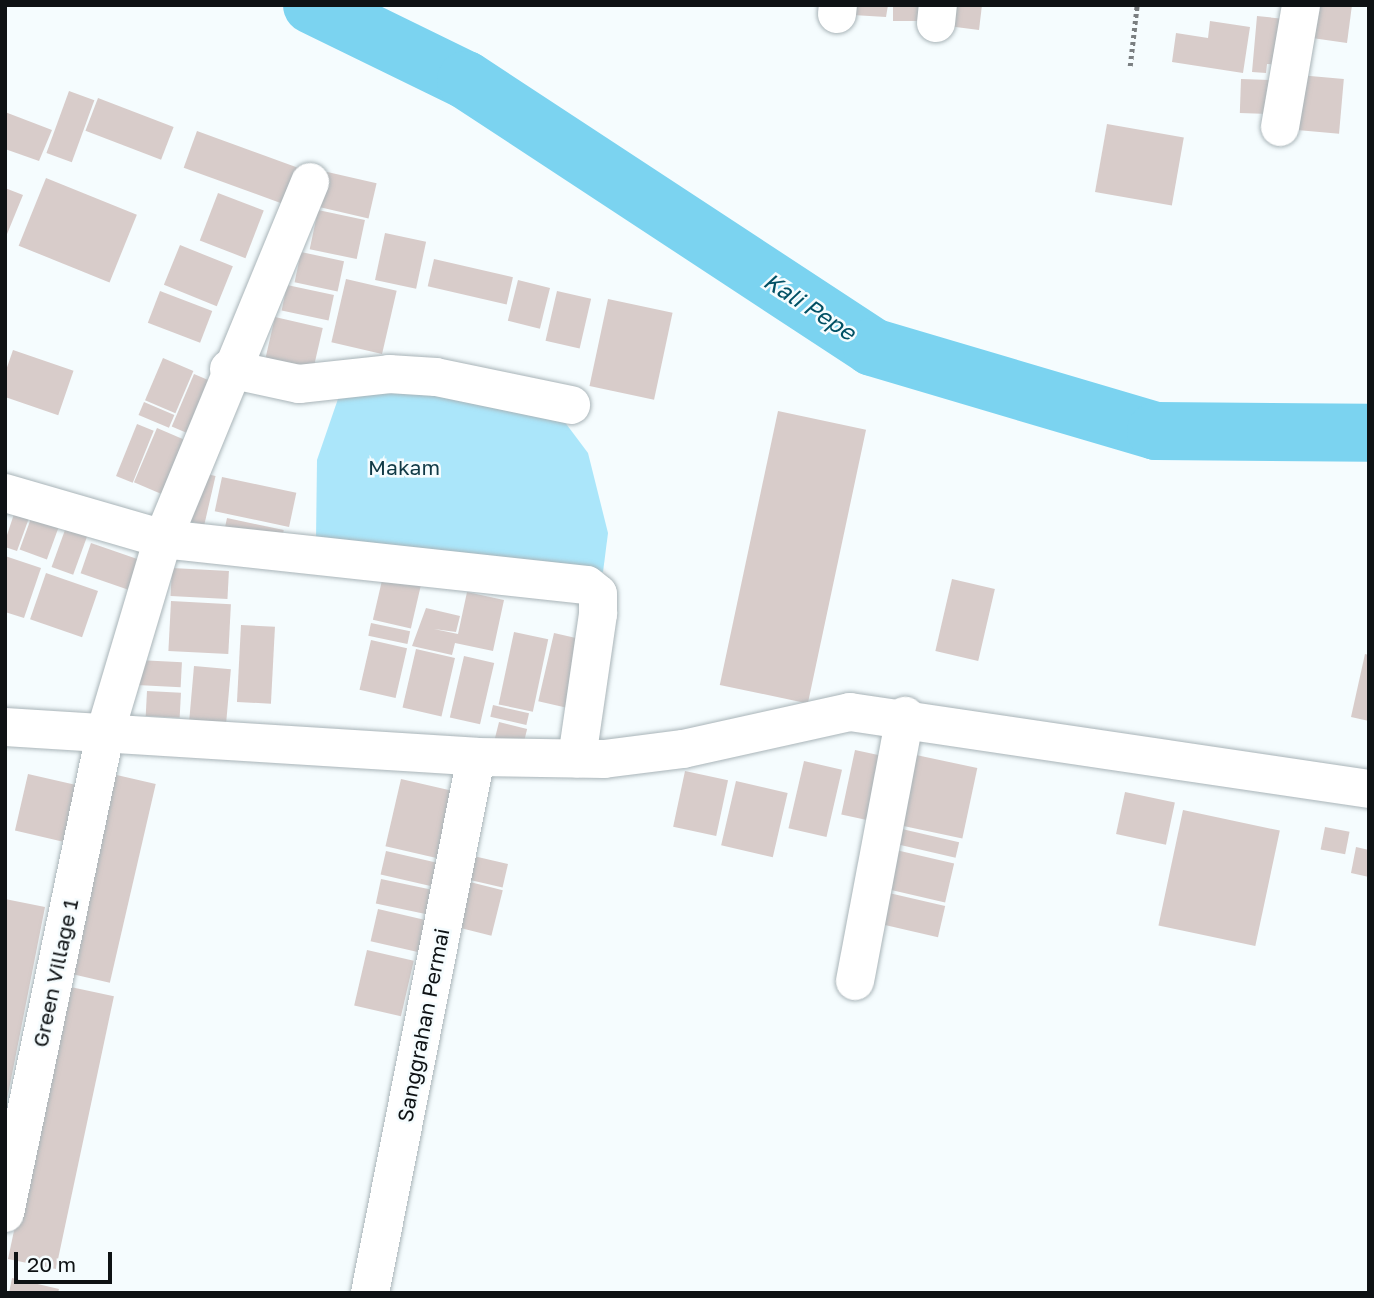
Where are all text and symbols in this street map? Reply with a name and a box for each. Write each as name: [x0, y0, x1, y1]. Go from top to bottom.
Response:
water label: Kali Pepe: [759, 266, 861, 346]
park label: Makam: [368, 454, 440, 480]
street label: Green Village 1: [27, 897, 83, 1049]
street label: Sanggrahan Permai: [392, 926, 454, 1124]
scale bar: [18, 1238, 116, 1282]
text: 20 m: [27, 1251, 76, 1277]

